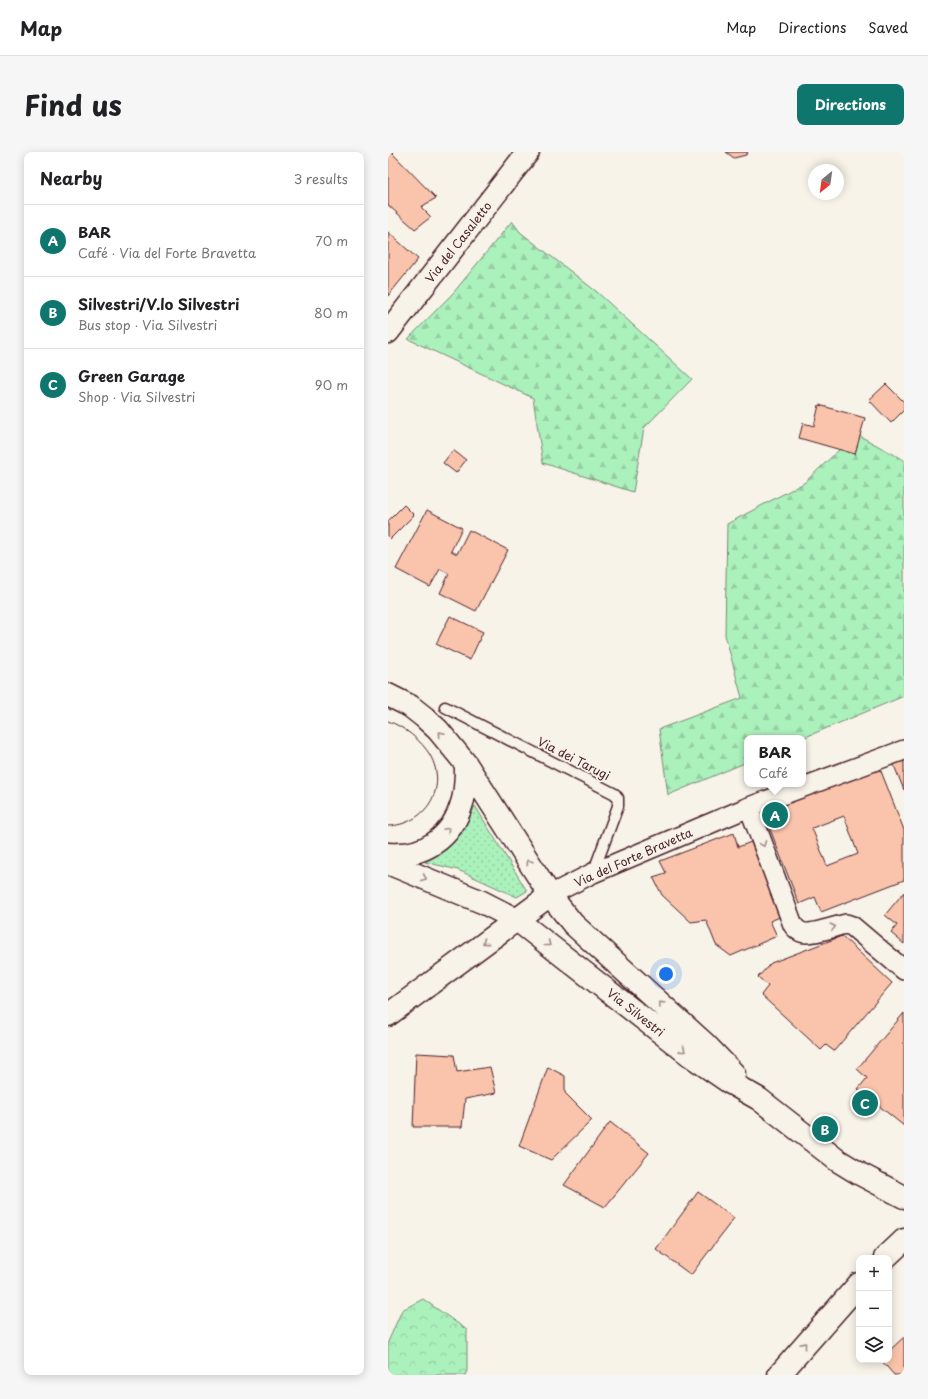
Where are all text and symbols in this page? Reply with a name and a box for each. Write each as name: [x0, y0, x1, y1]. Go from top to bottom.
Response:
text: Map: [20, 14, 62, 42]
text: Map: [726, 17, 756, 38]
text: Directions: [778, 17, 846, 38]
text: Saved: [868, 17, 908, 38]
text: Find us: [24, 83, 122, 126]
button: Directions: [797, 84, 904, 125]
north arrow: [808, 164, 844, 200]
text: Nearby: [40, 165, 102, 191]
text: 3 results: [294, 169, 348, 188]
street label: Via del Casaletto: [420, 197, 496, 287]
text: BAR: [78, 220, 111, 243]
text: A: [48, 231, 58, 250]
text: 70 m: [315, 231, 348, 250]
text: Café · Via del Forte Bravetta: [78, 243, 256, 262]
text: Silvestri/V.lo Silvestri: [78, 292, 239, 315]
text: B: [49, 303, 57, 322]
text: 80 m: [314, 303, 348, 322]
text: Bus stop · Via Silvestri: [78, 315, 217, 334]
text: Green Garage: [78, 364, 185, 387]
text: C: [48, 375, 58, 394]
text: 90 m: [315, 375, 348, 394]
text: Shop · Via Silvestri: [78, 387, 195, 406]
one-way arrow: [438, 731, 446, 739]
street label: Via dei Tarugi: [534, 732, 614, 784]
popup: [744, 735, 806, 787]
text: BAR: [759, 740, 792, 763]
text: Café: [759, 763, 788, 782]
pin: A: [762, 800, 788, 830]
street label: Via del Forte Bravetta: [571, 823, 695, 891]
one-way arrow: [443, 828, 450, 835]
one-way arrow: [758, 840, 766, 847]
one-way arrow: [526, 859, 534, 866]
one-way arrow: [420, 874, 427, 882]
one-way arrow: [829, 923, 836, 932]
one-way arrow: [483, 938, 490, 945]
one-way arrow: [543, 939, 550, 946]
your location: [656, 964, 676, 984]
street label: Via Silvestri: [603, 984, 669, 1040]
one-way arrow: [658, 1001, 666, 1008]
one-way arrow: [679, 1045, 686, 1052]
pin: C: [852, 1088, 878, 1118]
pin: B: [812, 1114, 838, 1144]
map controls: [856, 1255, 892, 1363]
button: +: [856, 1255, 892, 1291]
button: −: [856, 1291, 892, 1327]
button: layers: [856, 1327, 892, 1363]
one-way arrow: [800, 1343, 807, 1350]

